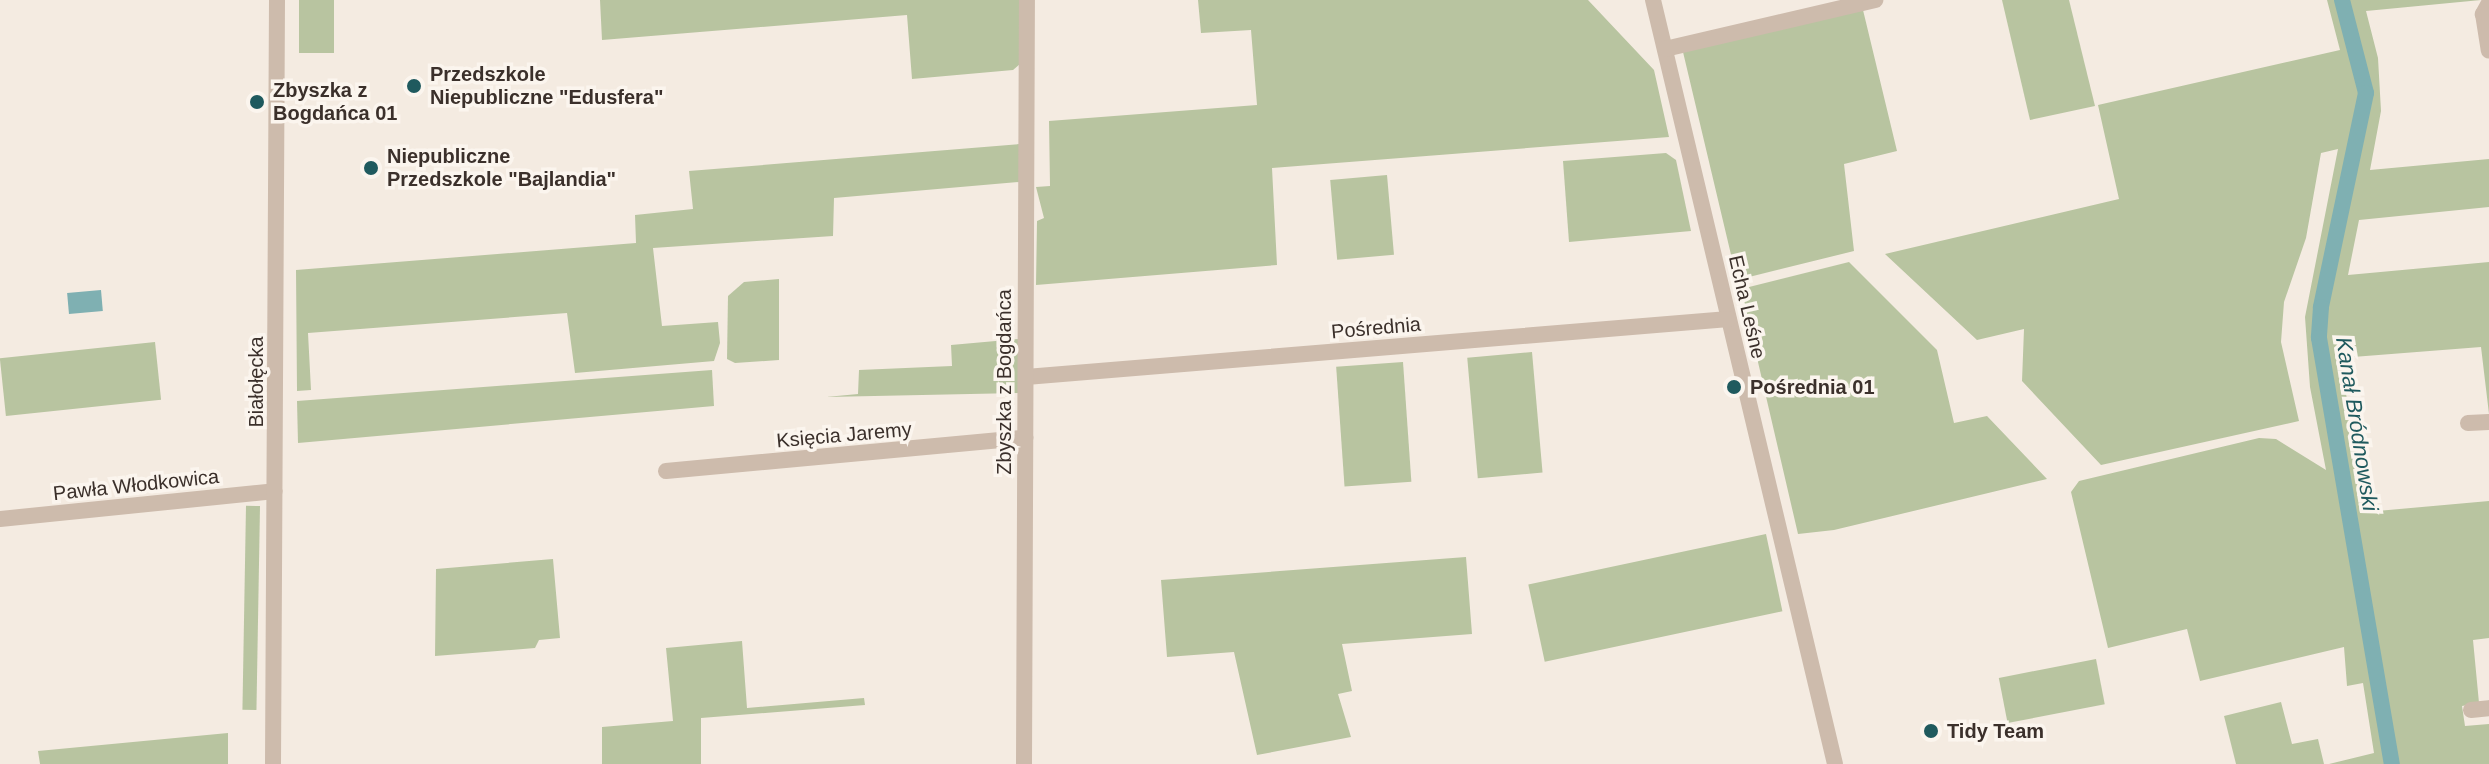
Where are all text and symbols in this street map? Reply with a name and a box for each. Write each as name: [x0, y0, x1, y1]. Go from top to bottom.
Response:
place label: Przedszkole Niepubliczne "Edusfera": [430, 62, 663, 109]
marker: Przedszkole Niepubliczne "Edusfera": [405, 77, 423, 95]
place label: Zbyszka z Bogdańca 01: [273, 78, 397, 125]
marker: Zbyszka z Bogdańca 01: [248, 93, 266, 111]
place label: Niepubliczne Przedszkole "Bajlandia": [387, 144, 616, 191]
marker: Niepubliczne Przedszkole "Bajlandia": [362, 159, 380, 177]
street label: Echa Leśne: [1723, 253, 1771, 361]
street label: Zbyszka z Bogdańca: [992, 289, 1016, 475]
street label: Pośrednia: [1330, 312, 1422, 344]
water label: Kanał Bródnowski: [2330, 335, 2384, 513]
street label: Białołęcka: [244, 336, 268, 428]
place label: Pośrednia 01: [1750, 375, 1875, 399]
marker: Pośrednia 01: [1725, 378, 1743, 396]
street label: Księcia Jaremy: [775, 417, 913, 453]
street label: Pawła Włodkowica: [52, 464, 220, 506]
place label: Tidy Team: [1947, 719, 2044, 743]
marker: Tidy Team: [1922, 722, 1940, 740]

